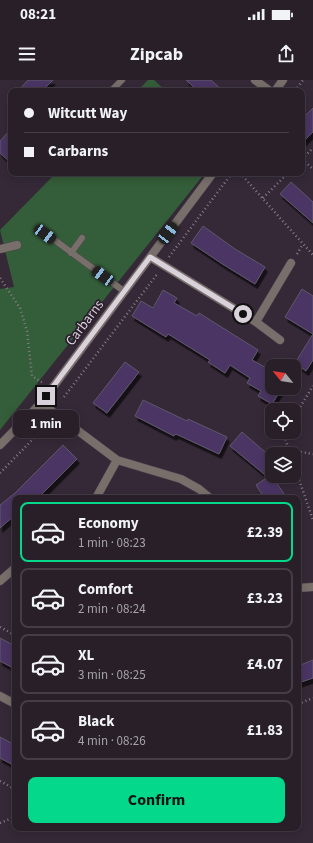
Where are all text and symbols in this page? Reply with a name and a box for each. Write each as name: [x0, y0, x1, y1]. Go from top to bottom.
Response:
text: 08:21: [20, 4, 56, 25]
text: Zipcab: [130, 42, 183, 67]
icon: menu: [16, 43, 38, 65]
icon: share: [275, 43, 297, 65]
text: Witcutt Way: [48, 103, 127, 124]
text: Carbarns: [48, 141, 108, 162]
car: [156, 220, 180, 246]
car: [32, 222, 58, 246]
car: [90, 264, 116, 288]
street label: Carbarns: [61, 296, 109, 350]
route start: [234, 305, 252, 323]
north arrow: [265, 359, 301, 395]
map controls: [265, 359, 301, 483]
route end: [37, 387, 55, 405]
button: locate: [265, 403, 301, 439]
callout: 1 min: [13, 410, 79, 438]
text: 1 min: [30, 415, 62, 433]
button: layers: [265, 447, 301, 483]
text: Economy: [78, 513, 139, 534]
icon: car: [30, 514, 66, 550]
text: £2.39: [247, 522, 283, 543]
text: 1 min · 08:23: [78, 534, 146, 552]
text: Comfort: [78, 579, 133, 600]
icon: car: [30, 580, 66, 616]
text: £3.23: [247, 588, 283, 609]
text: 2 min · 08:24: [78, 600, 146, 618]
text: XL: [78, 645, 94, 666]
icon: car: [30, 646, 66, 682]
text: £4.07: [247, 654, 283, 675]
text: 3 min · 08:25: [78, 666, 146, 684]
text: Black: [78, 711, 115, 732]
icon: car: [30, 712, 66, 748]
text: £1.83: [247, 720, 283, 741]
text: 4 min · 08:26: [78, 732, 146, 750]
button: Confirm: [28, 777, 285, 823]

